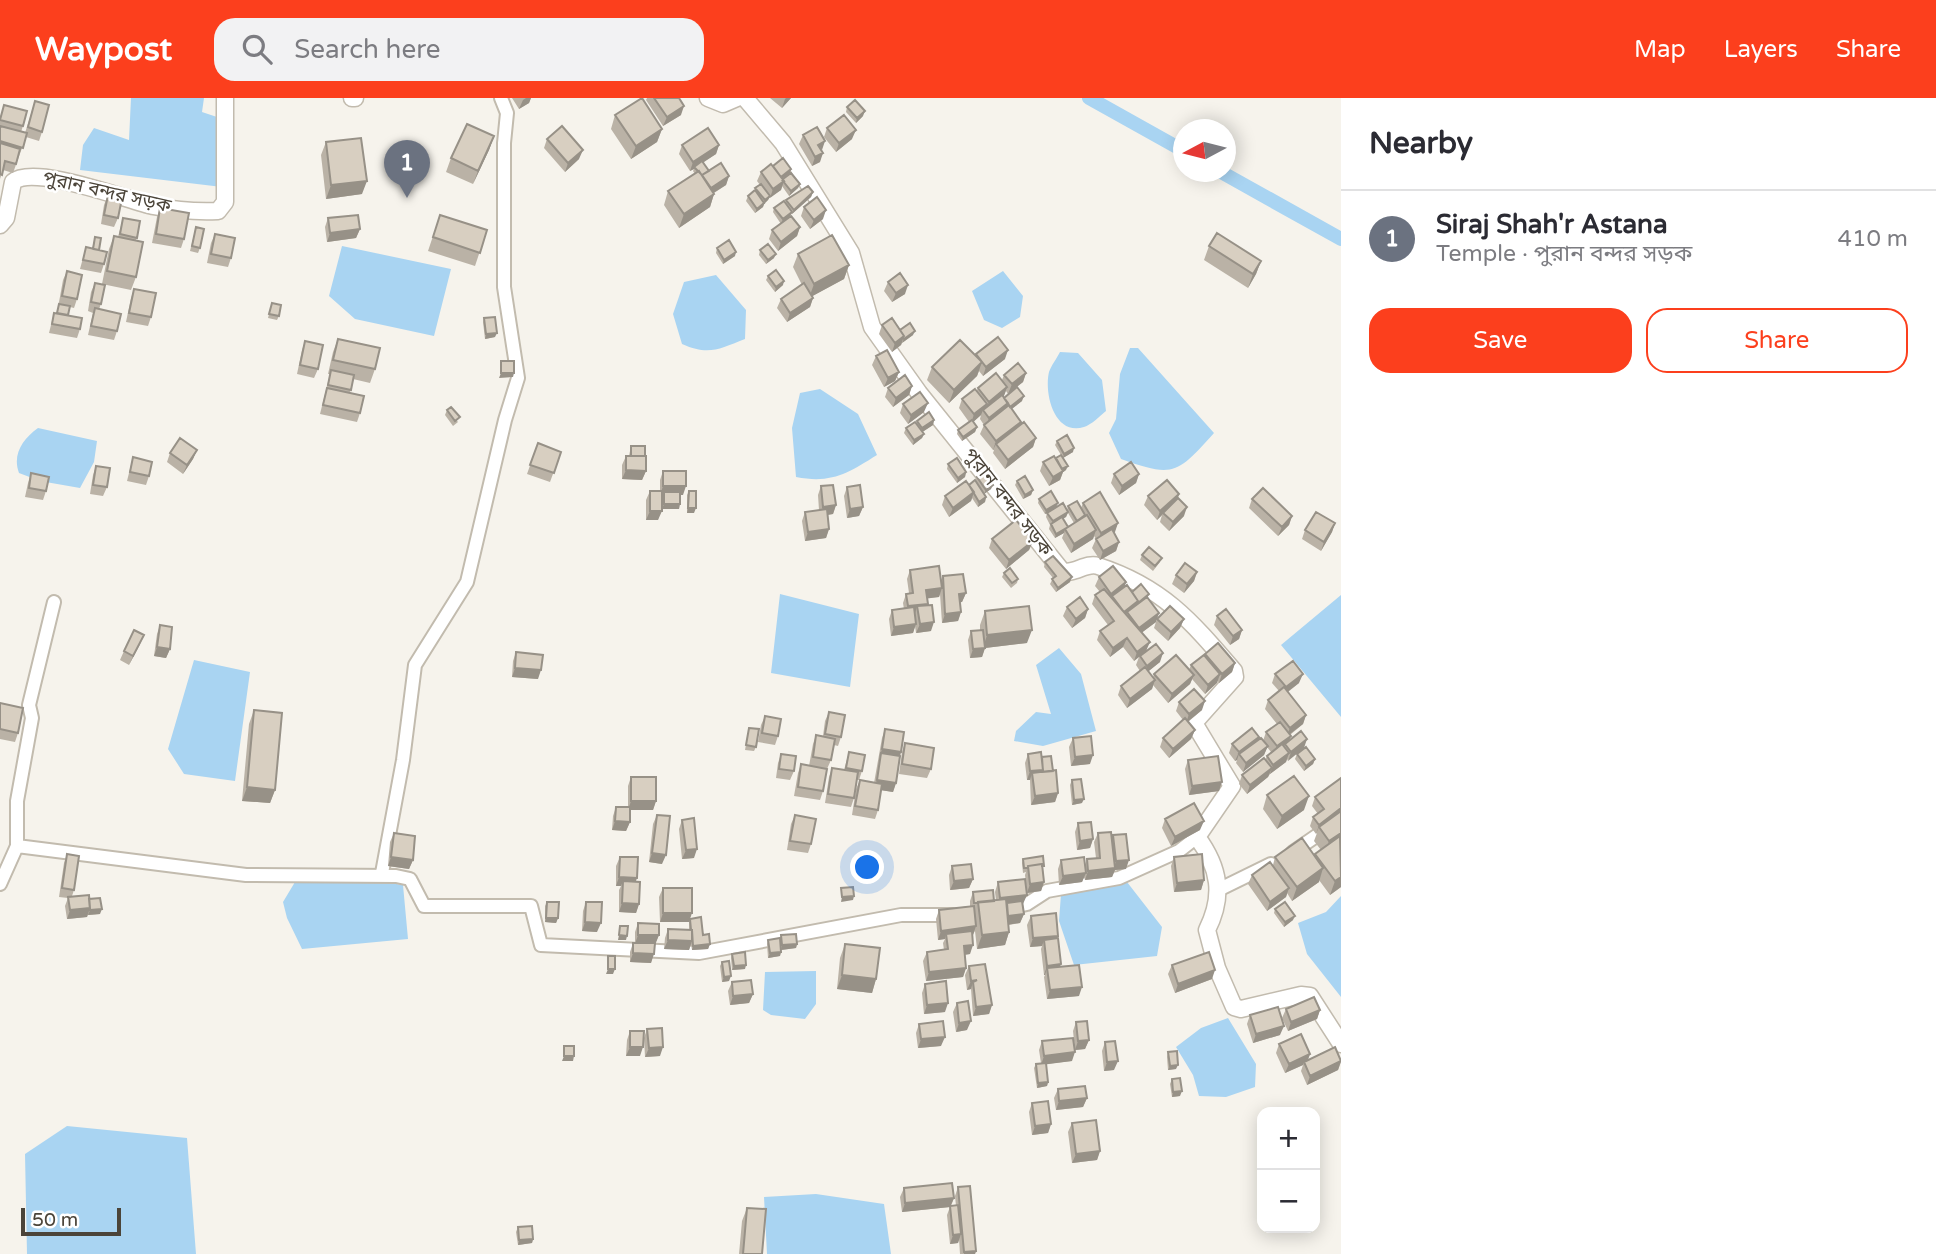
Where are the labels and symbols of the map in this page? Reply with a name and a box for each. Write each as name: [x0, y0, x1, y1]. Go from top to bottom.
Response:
north arrow: [1173, 119, 1236, 182]
pin: 1: [384, 140, 430, 198]
street label: পুরান বন্দর সড়ক: [41, 167, 174, 218]
street label: পুরান বন্দর সড়ক: [959, 444, 1057, 561]
your location: [850, 850, 884, 884]
scale bar: [21, 1205, 121, 1237]

